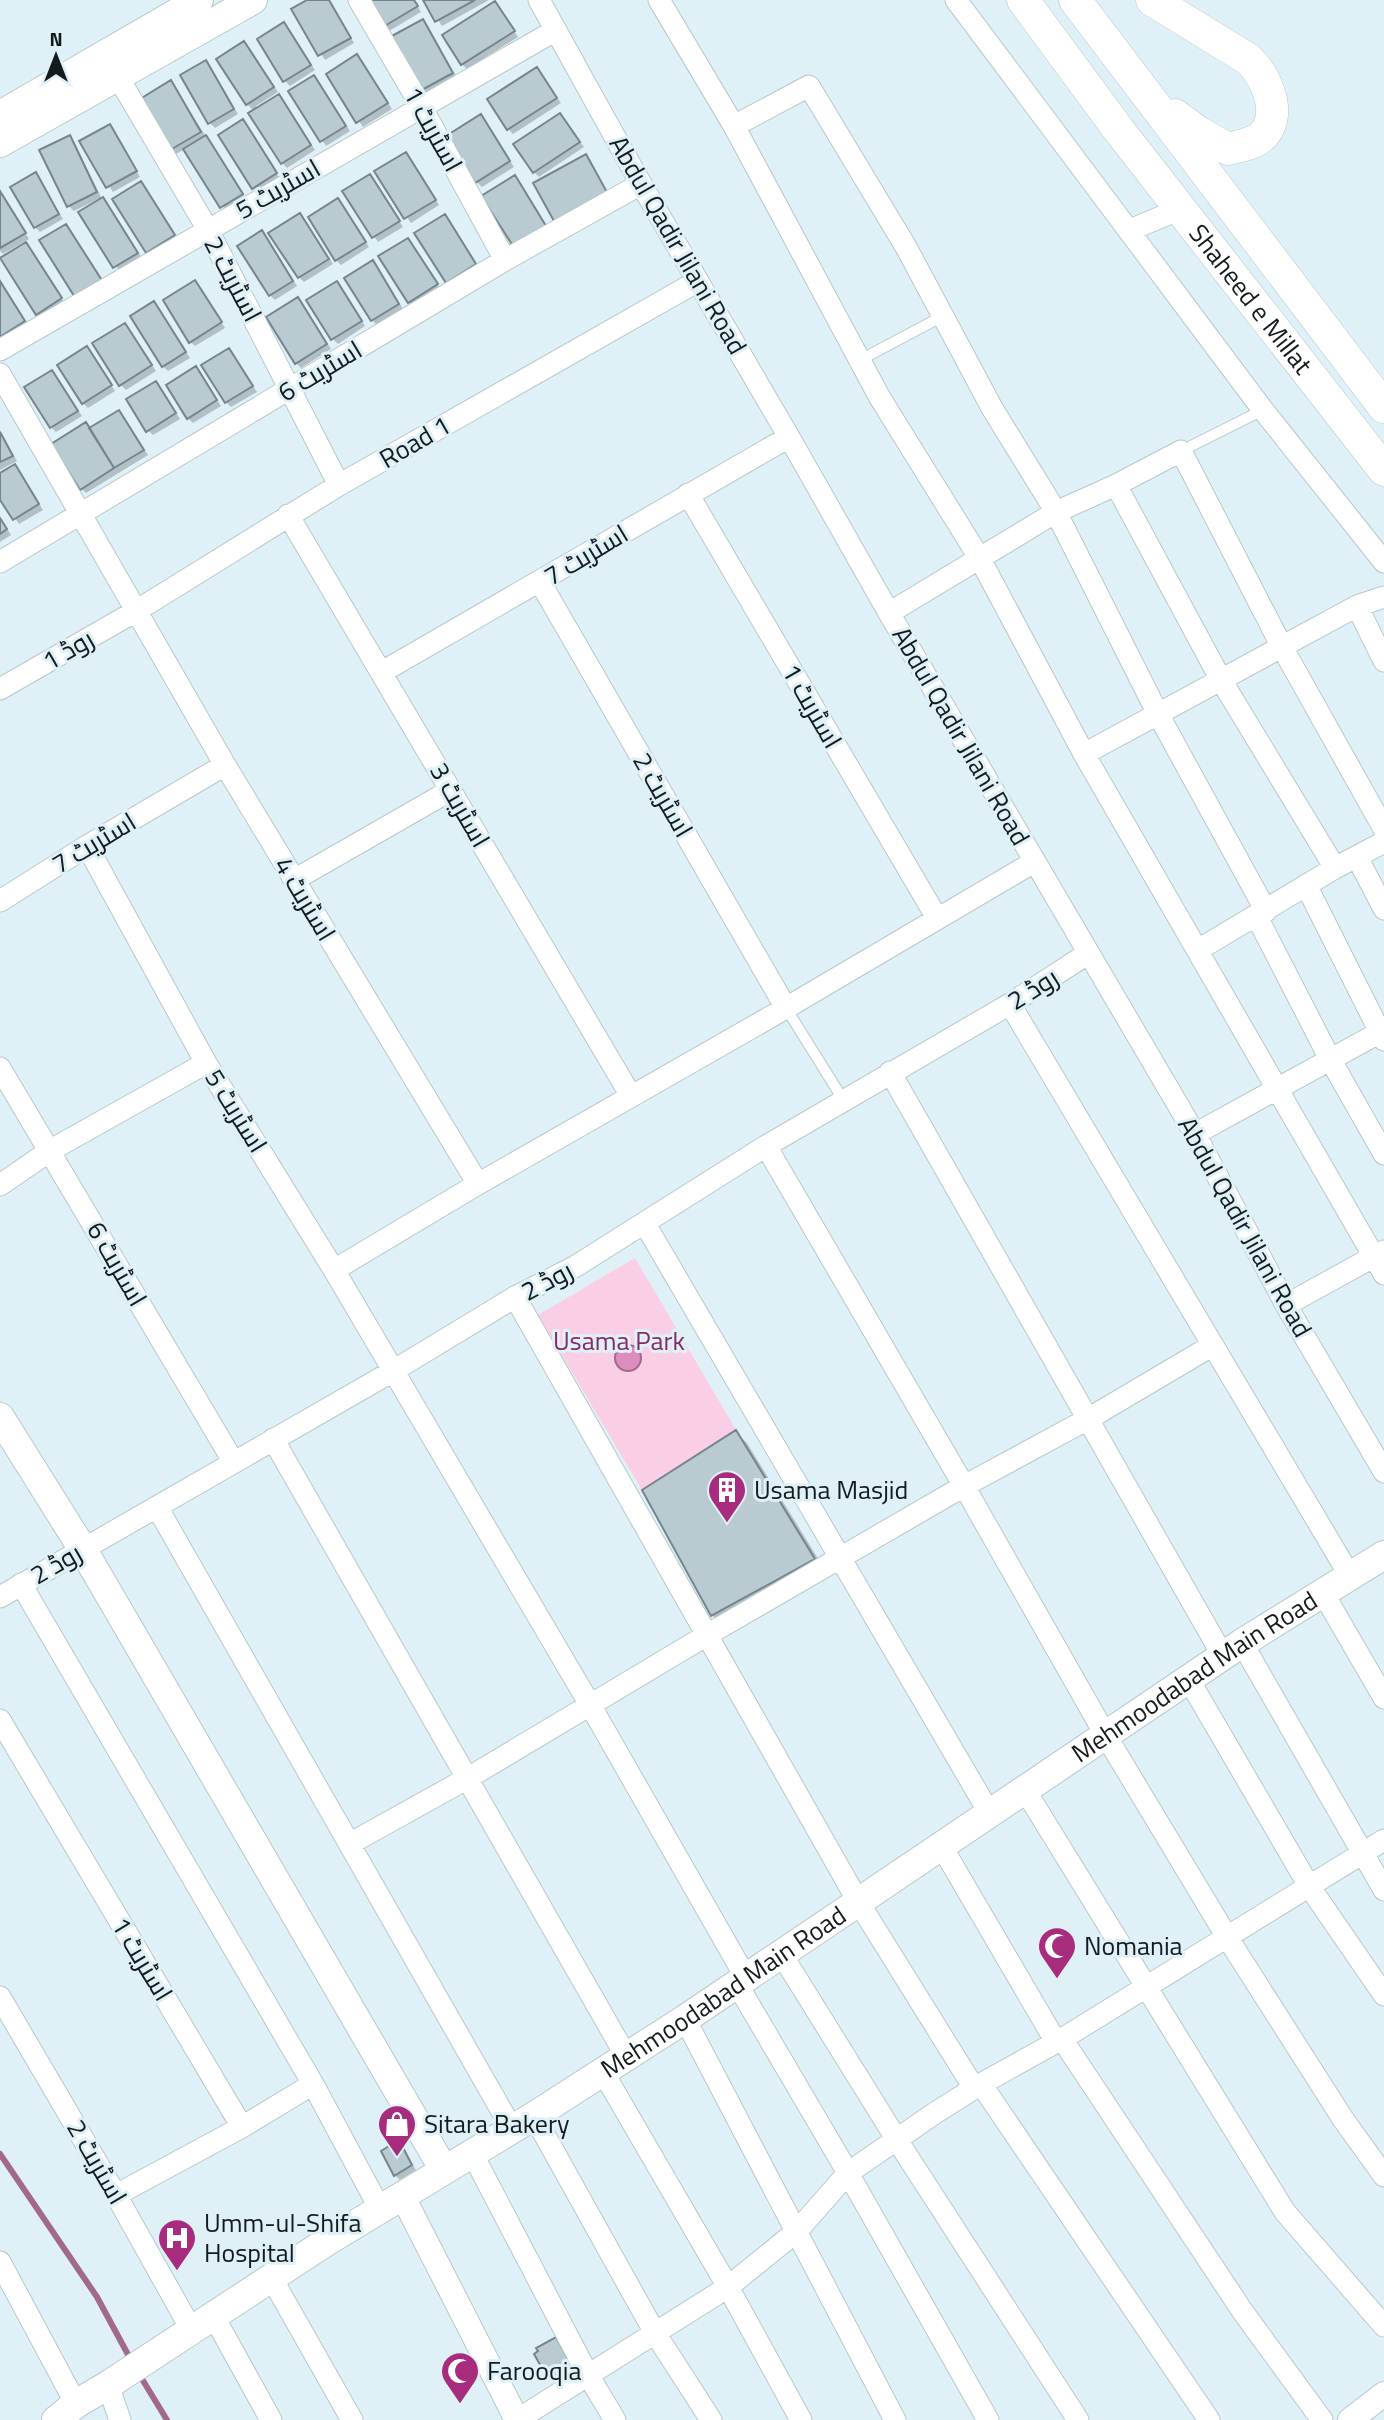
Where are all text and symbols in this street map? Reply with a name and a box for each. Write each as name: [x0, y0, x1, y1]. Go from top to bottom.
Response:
north arrow: [21, 21, 91, 91]
text: N: [49, 24, 63, 53]
street label: اسٹریٹ 1: [394, 79, 473, 179]
street label: Abdul Qadir Jilani Road: [600, 128, 757, 361]
street label: اسٹریٹ 5: [228, 149, 328, 229]
street label: Shaheed e Millat: [1180, 215, 1322, 382]
street label: اسٹریٹ 2: [195, 229, 272, 329]
street label: اسٹریٹ 6: [270, 330, 369, 411]
street label: Road 1: [372, 406, 458, 478]
street label: اسٹریٹ 7: [536, 514, 635, 595]
street label: روڈ 1: [35, 619, 101, 680]
street label: Abdul Qadir Jilani Road: [883, 619, 1040, 852]
street label: اسٹریٹ 1: [772, 656, 852, 756]
street label: اسٹریٹ 2: [623, 745, 703, 845]
street label: اسٹریٹ 3: [420, 755, 500, 855]
street label: اسٹریٹ 7: [44, 802, 143, 883]
street label: اسٹریٹ 4: [265, 849, 346, 948]
street label: روڈ 2: [1000, 958, 1066, 1019]
street label: اسٹریٹ 5: [195, 1061, 277, 1160]
street label: Abdul Qadir Jilani Road: [1169, 1109, 1322, 1344]
street label: اسٹریٹ 6: [77, 1214, 157, 1314]
street label: روڈ 2: [514, 1251, 580, 1310]
park label: Usama Park: [553, 1321, 685, 1360]
building icon: Usama Masjid: [706, 1469, 748, 1524]
place label: Usama Masjid: [754, 1470, 908, 1509]
street label: روڈ 2: [23, 1533, 89, 1594]
street label: Mehmoodabad Main Road: [1063, 1581, 1325, 1772]
street label: Mehmoodabad Main Road: [593, 1896, 854, 2087]
street label: اسٹریٹ 1: [102, 1909, 183, 2008]
mosque icon: Nomania: [1036, 1925, 1078, 1980]
place label: Nomania: [1084, 1926, 1183, 1965]
shop icon: Sitara Bakery: [376, 2103, 418, 2158]
place label: Sitara Bakery: [424, 2104, 570, 2143]
street label: اسٹریٹ 2: [57, 2112, 137, 2212]
place label: Umm-ul-Shifa Hospital: [204, 2203, 361, 2272]
hospital icon: Umm-ul-Shifa Hospital: [156, 2217, 198, 2272]
mosque icon: Farooqia: [439, 2350, 481, 2405]
place label: Farooqia: [487, 2351, 581, 2390]

